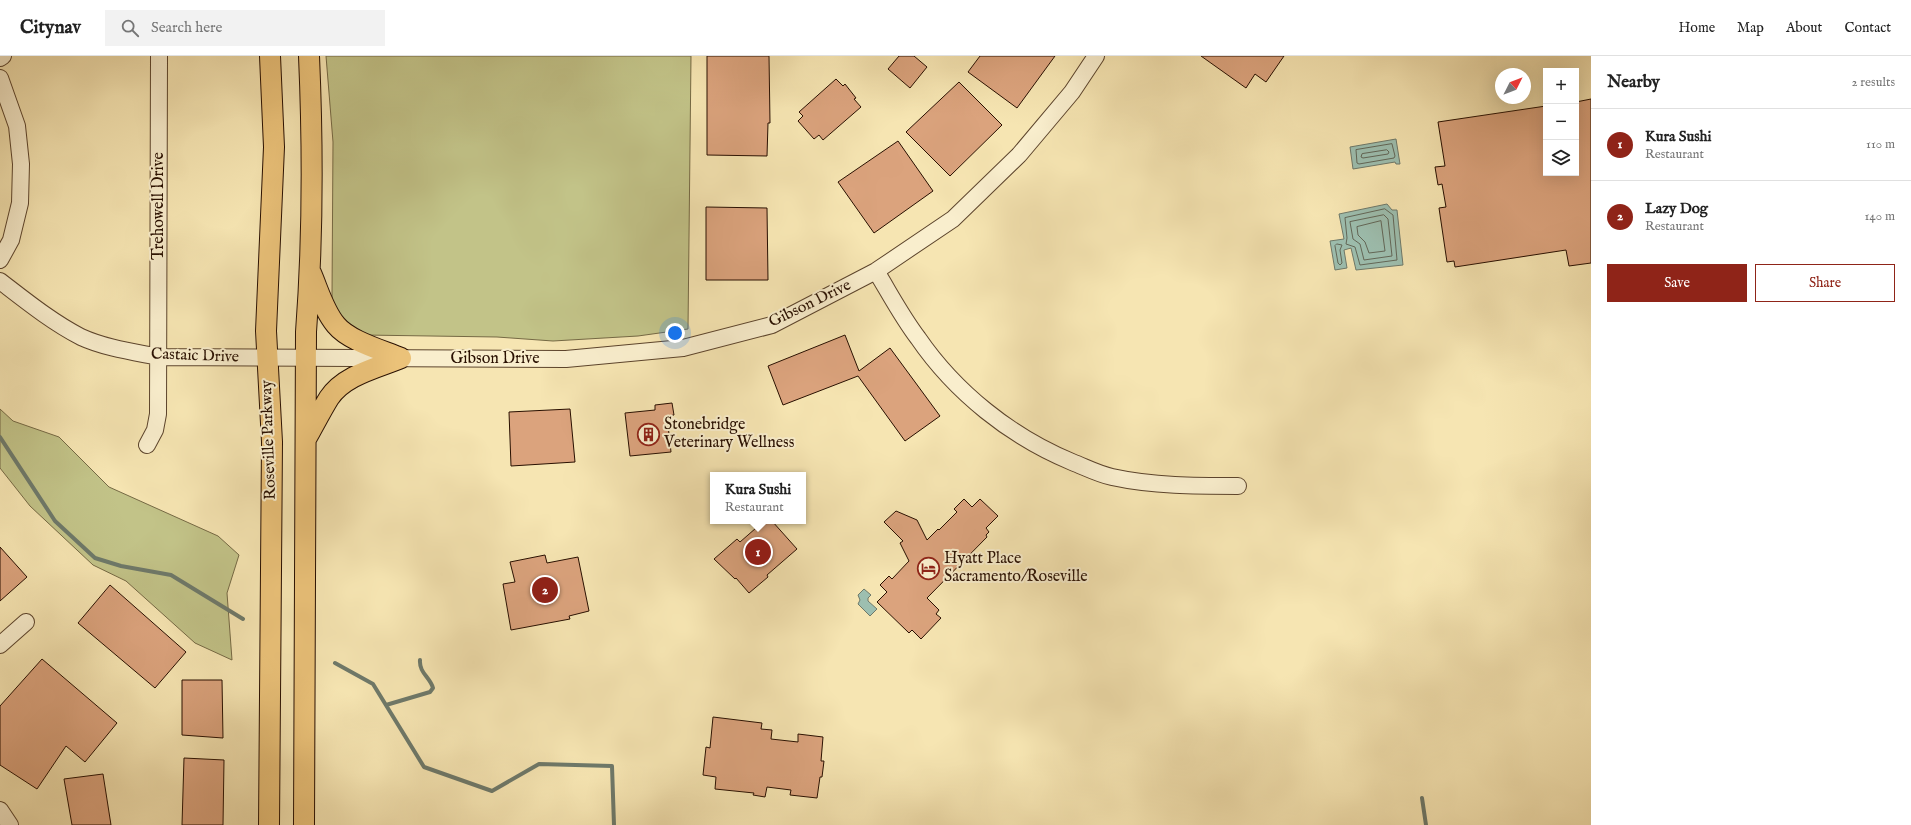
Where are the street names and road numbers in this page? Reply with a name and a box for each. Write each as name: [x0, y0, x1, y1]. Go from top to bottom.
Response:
street label: Trehowell Drive: [149, 152, 169, 260]
street label: Gibson Drive: [766, 276, 854, 332]
street label: Castaic Drive: [151, 344, 239, 368]
street label: Gibson Drive: [451, 349, 539, 369]
street label: Roseville Parkway: [257, 380, 281, 500]

